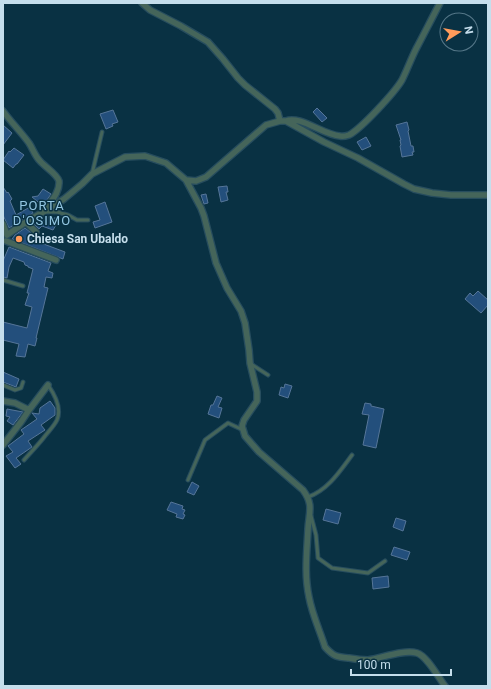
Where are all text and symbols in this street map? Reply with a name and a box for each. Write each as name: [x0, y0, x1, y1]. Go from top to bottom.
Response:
north arrow: [439, 12, 479, 52]
text: N: [461, 25, 475, 35]
district label: PORTA D'OSIMO: [13, 198, 71, 228]
place label: Chiesa San Ubaldo: [27, 232, 128, 246]
marker: Chiesa San Ubaldo: [14, 234, 24, 244]
scale bar: [351, 651, 451, 677]
text: 100 m: [357, 658, 391, 672]

